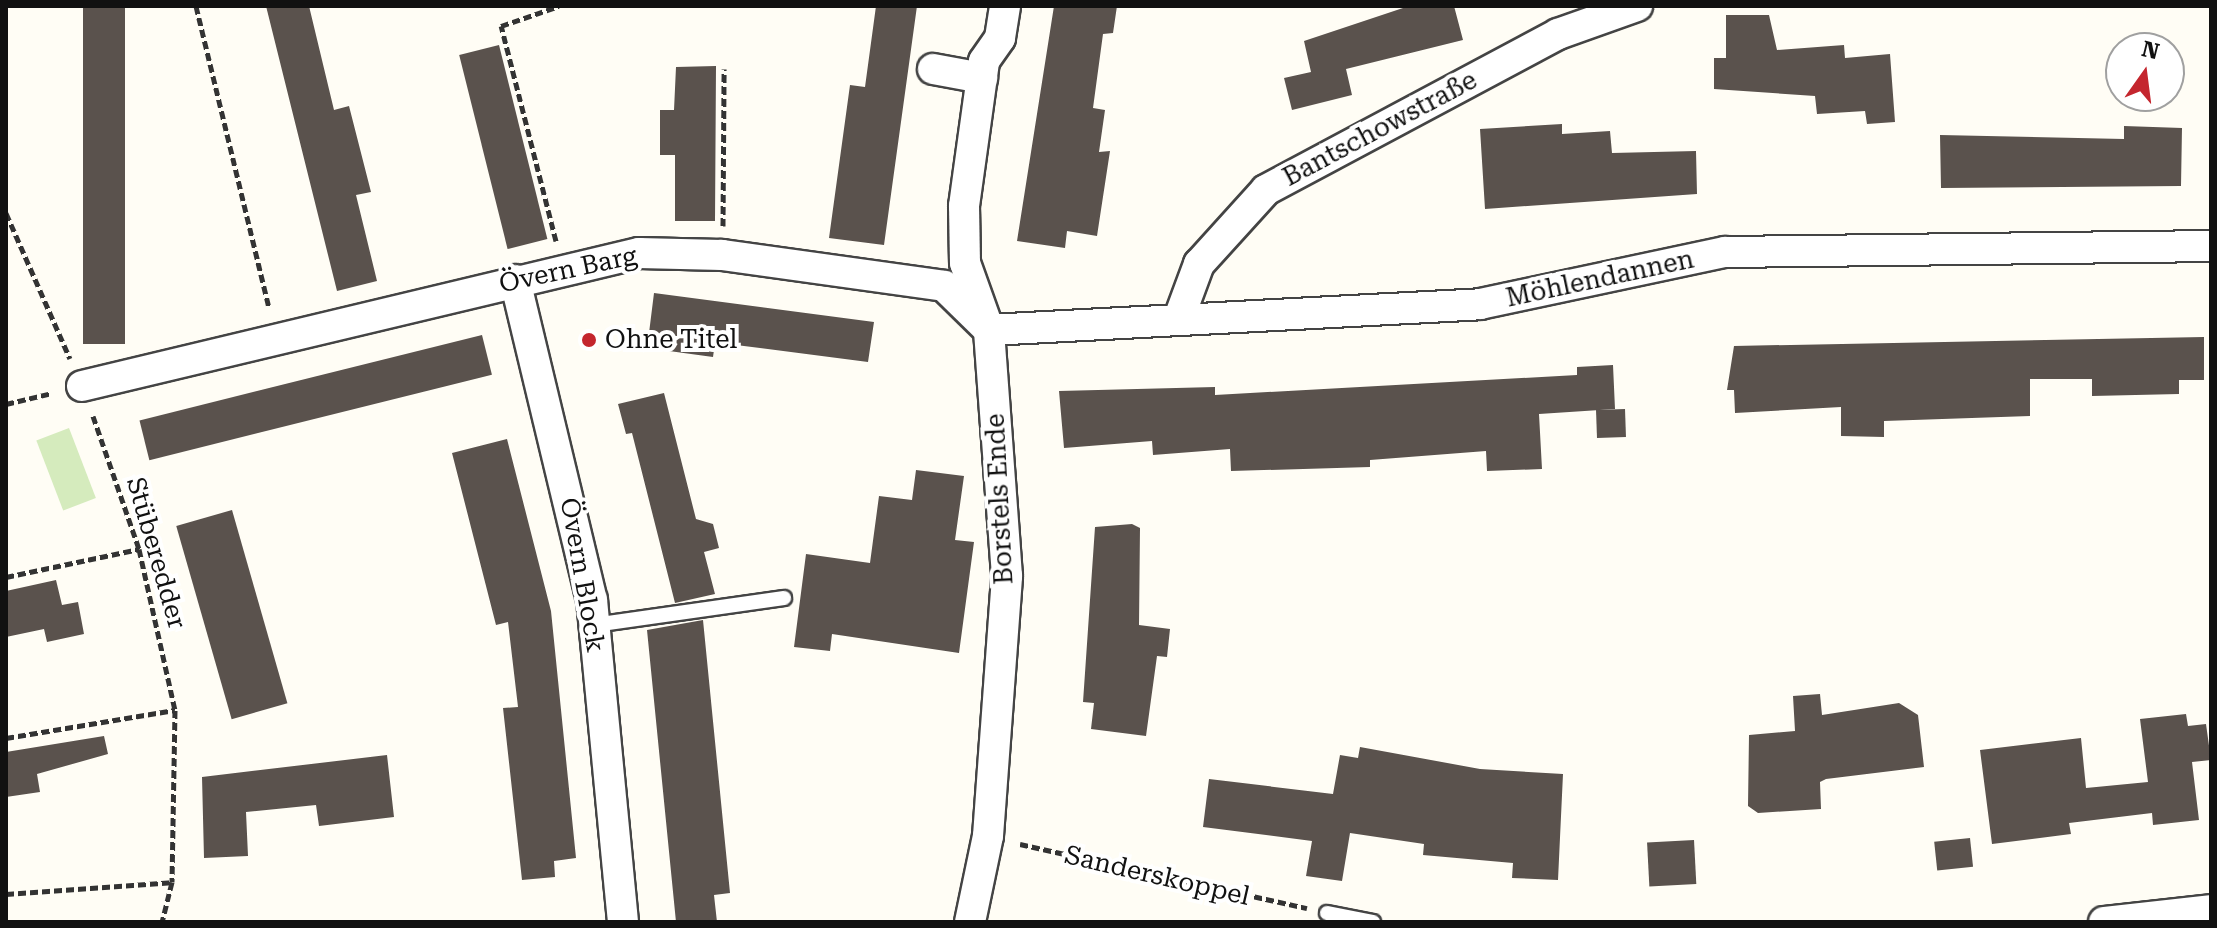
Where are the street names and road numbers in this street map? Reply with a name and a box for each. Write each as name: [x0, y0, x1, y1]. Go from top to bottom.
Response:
street label: Bantschowstraße: [1278, 65, 1482, 193]
street label: Övern Barg: [496, 240, 640, 300]
street label: Möhlendannen: [1503, 244, 1697, 314]
street label: Borstels Ende: [980, 413, 1020, 585]
street label: Stüberedder: [119, 474, 193, 632]
street label: Övern Block: [553, 495, 611, 655]
street label: Sanderskoppel: [1061, 840, 1253, 912]

